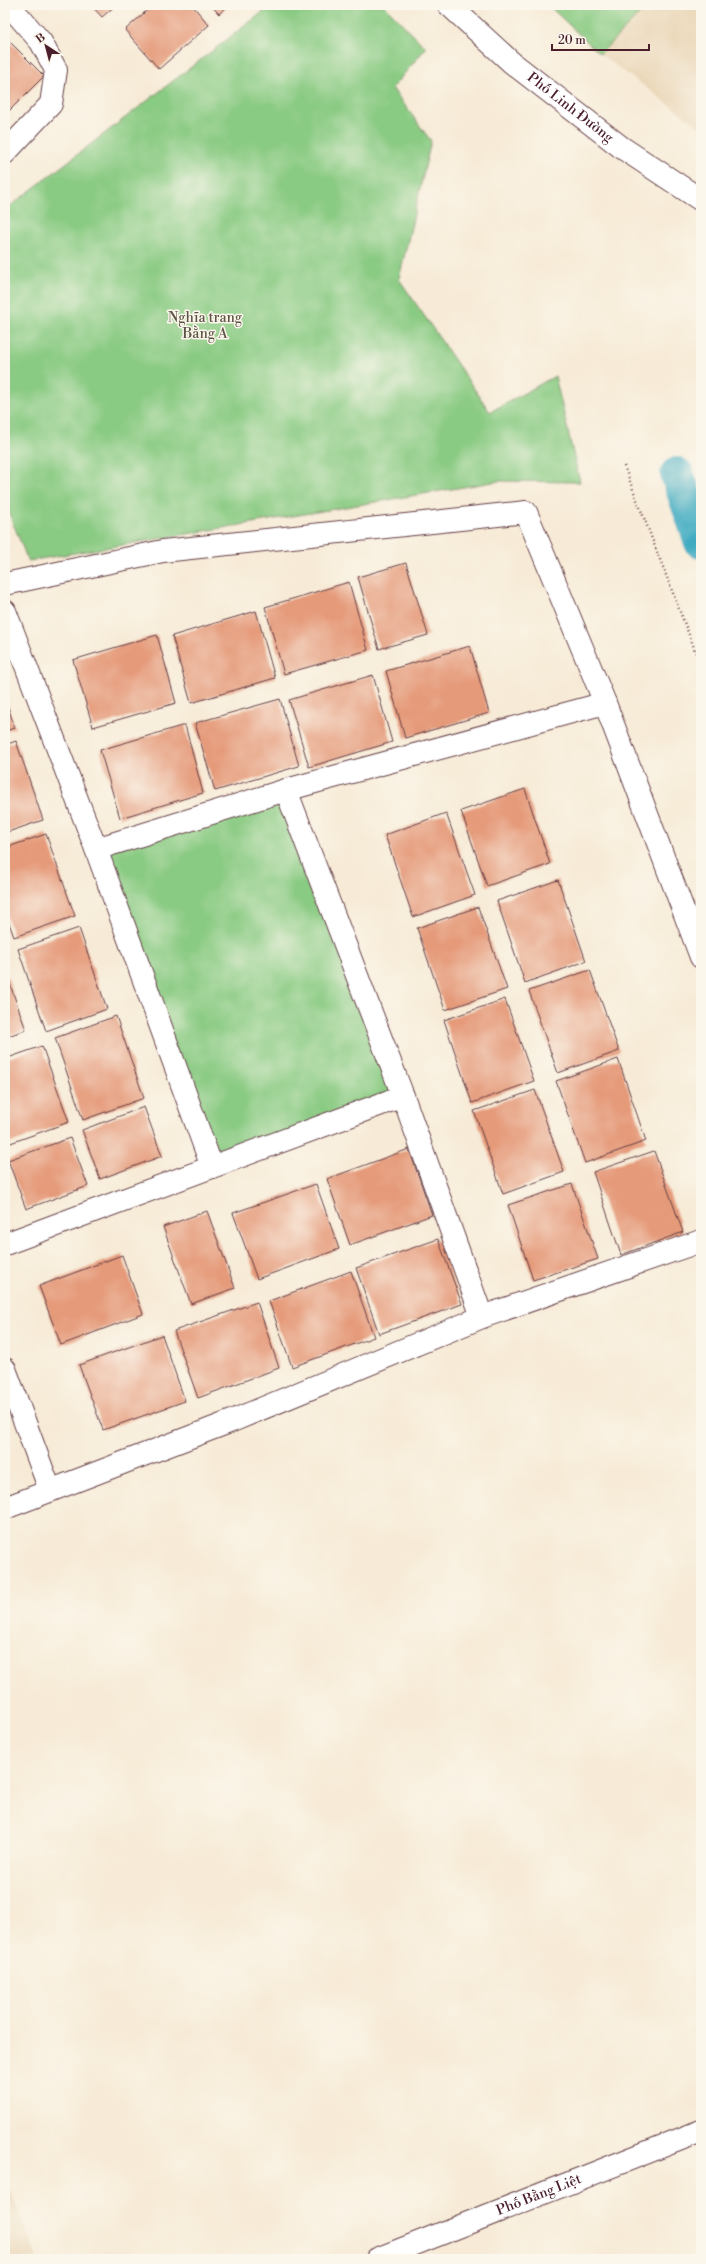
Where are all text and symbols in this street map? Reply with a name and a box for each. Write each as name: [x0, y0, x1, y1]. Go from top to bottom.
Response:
north arrow: [26, 26, 66, 66]
scale bar: [552, 26, 649, 52]
text: B: [33, 31, 48, 47]
text: 20 m: [558, 33, 586, 48]
street label: Phố Linh Đường: [523, 69, 618, 147]
park label: Nghĩa trang Bằng A: [168, 309, 243, 343]
street label: Phố Bằng Liệt: [494, 2170, 584, 2220]

